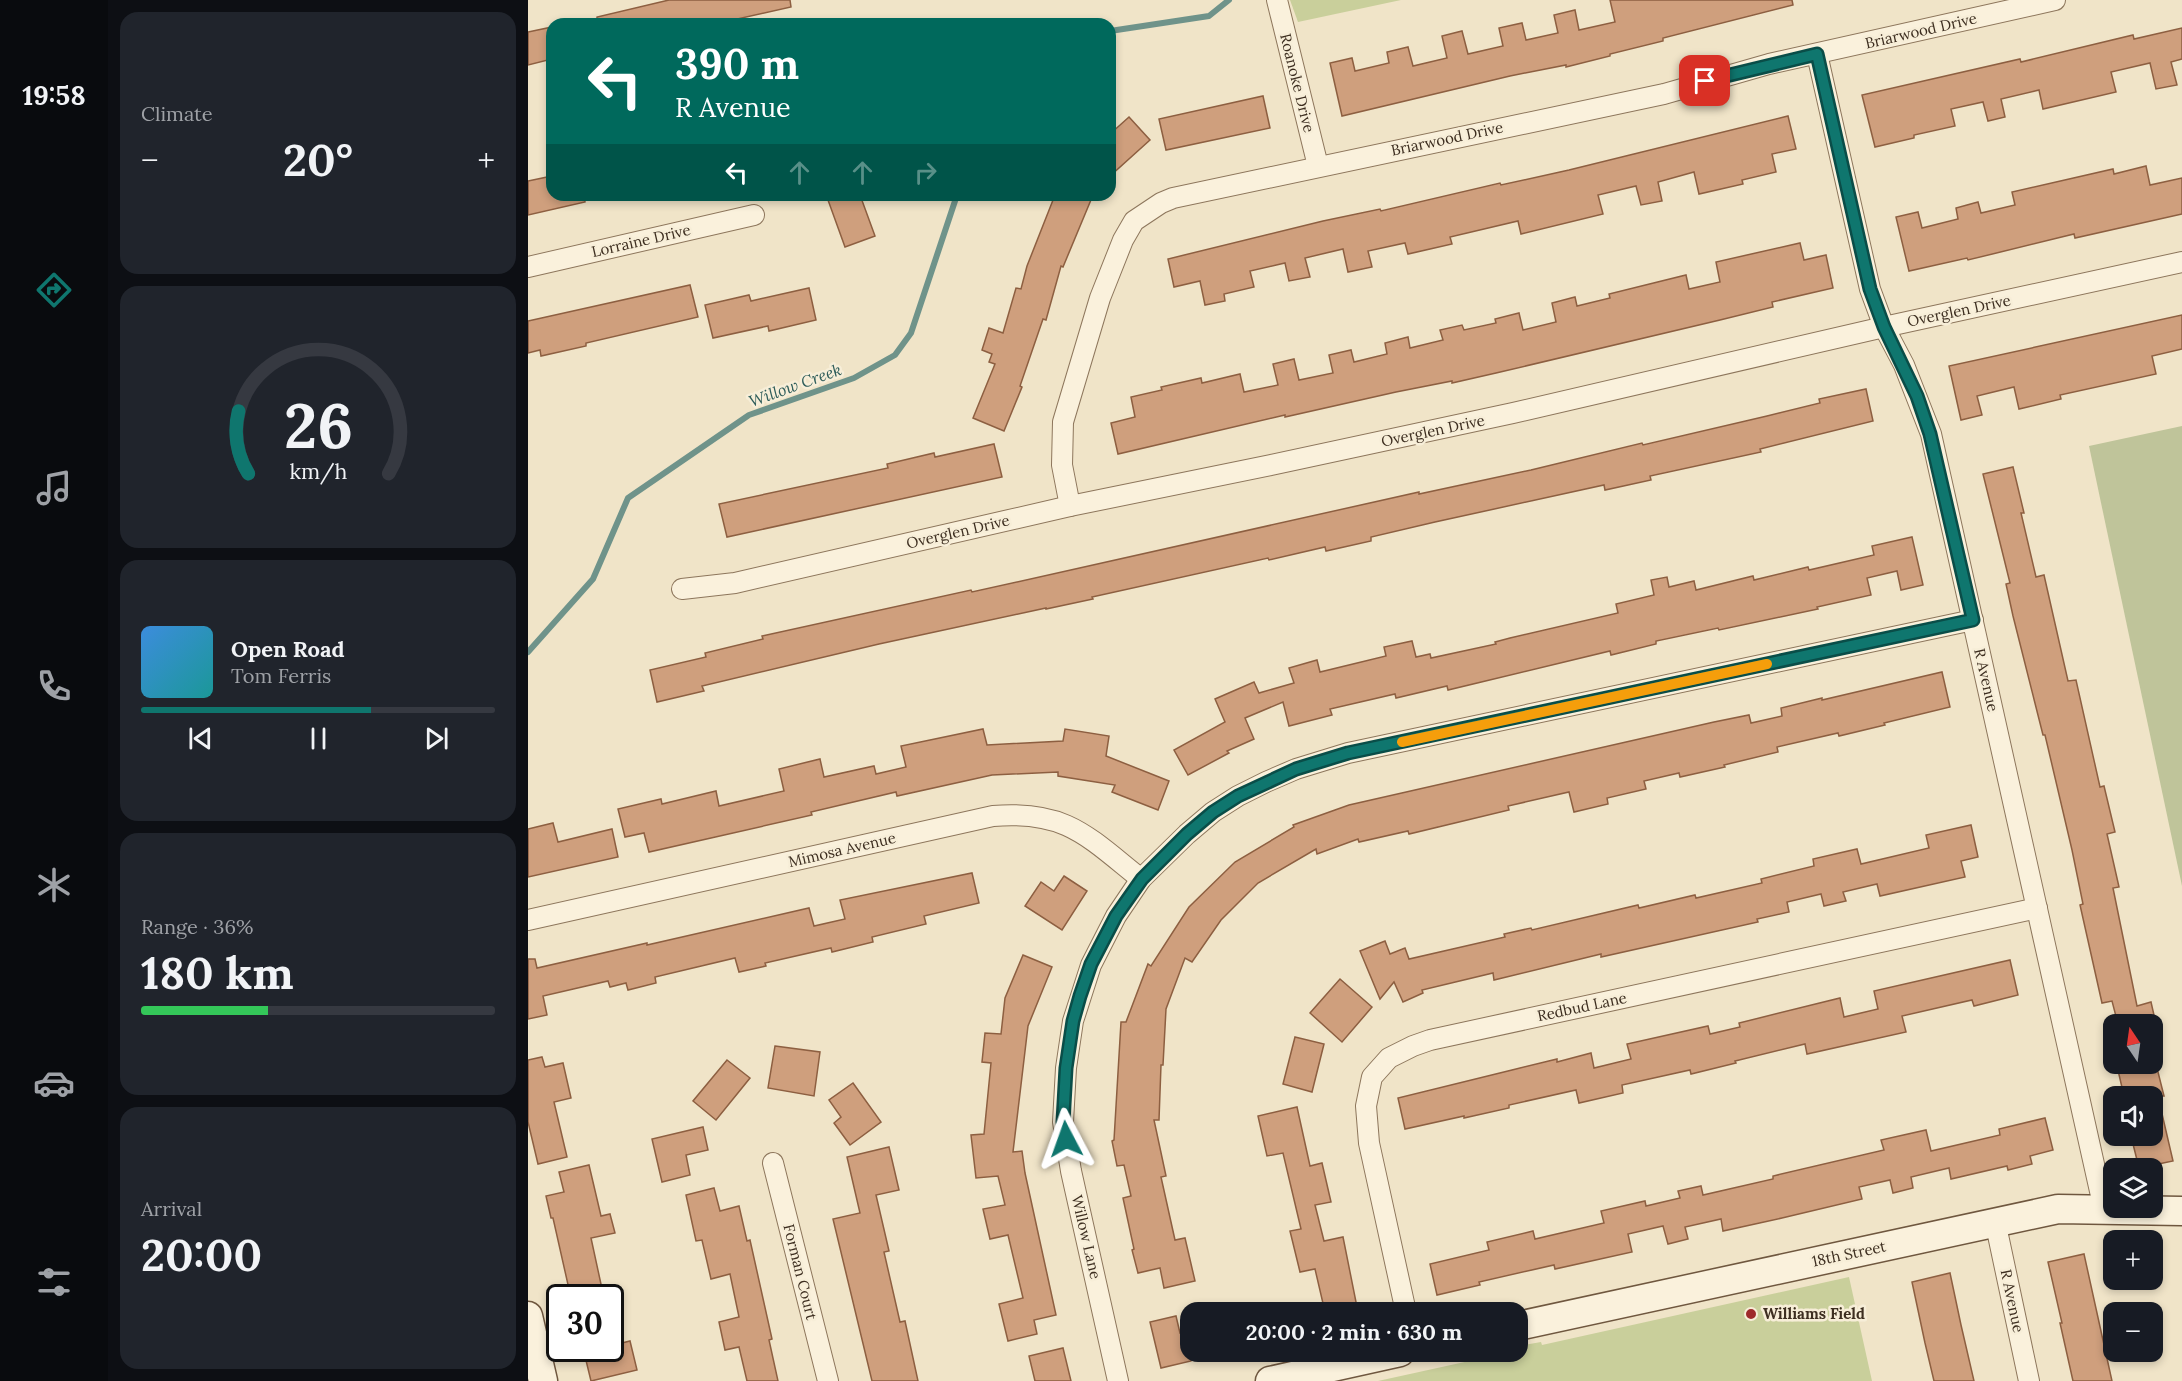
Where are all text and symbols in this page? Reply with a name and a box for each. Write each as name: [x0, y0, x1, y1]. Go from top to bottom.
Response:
street label: Briarwood Drive: [1863, 8, 1979, 53]
street label: Roanoke Drive: [1276, 31, 1319, 134]
text: 390 m: [675, 37, 799, 91]
icon: left: [576, 42, 654, 120]
pin: [1679, 55, 1730, 106]
icon: arrive: [1688, 64, 1721, 97]
text: 19:58: [22, 78, 86, 112]
text: R Avenue: [675, 90, 791, 124]
text: Climate: [141, 101, 213, 126]
street label: Briarwood Drive: [1389, 117, 1505, 160]
text: 20°: [283, 131, 353, 188]
text: −: [141, 139, 159, 181]
text: +: [477, 139, 495, 181]
icon: left: [720, 156, 753, 189]
icon: ahead: [783, 156, 816, 189]
icon: ahead: [846, 156, 879, 189]
icon: right: [909, 156, 942, 189]
street label: Lorraine Drive: [590, 220, 692, 261]
icon: directions: [33, 269, 75, 311]
street label: Overglen Drive: [1905, 290, 2012, 331]
water label: Willow Creek: [746, 359, 844, 411]
text: 26: [283, 385, 353, 465]
street label: Overglen Drive: [1379, 410, 1486, 451]
text: km/h: [289, 457, 347, 485]
icon: music: [33, 467, 75, 509]
street label: Overglen Drive: [904, 510, 1011, 553]
text: Open Road: [231, 635, 345, 663]
street label: R Avenue: [1970, 646, 2003, 713]
text: Tom Ferris: [231, 663, 331, 688]
icon: phone: [33, 665, 75, 707]
icon: previous: [184, 722, 217, 755]
icon: pause: [302, 722, 335, 755]
icon: next: [420, 722, 453, 755]
street label: Mimosa Avenue: [786, 828, 897, 871]
icon: climate: [33, 864, 75, 906]
text: Range · 36%: [141, 914, 253, 939]
text: 180 km: [141, 944, 294, 1001]
street label: Redbud Lane: [1535, 988, 1628, 1025]
north arrow: [2103, 1014, 2163, 1074]
map controls: [2103, 1014, 2163, 1362]
icon: car: [33, 1062, 75, 1104]
button: sound: [2103, 1086, 2163, 1146]
position arrow: [1034, 1107, 1098, 1171]
button: layers: [2103, 1158, 2163, 1218]
street label: Willow Lane: [1068, 1193, 1105, 1281]
text: Arrival: [141, 1196, 202, 1221]
street label: Forman Court: [779, 1222, 822, 1322]
text: 20:00: [141, 1226, 262, 1283]
button: +: [2103, 1230, 2163, 1290]
street label: 18th Street: [1810, 1236, 1888, 1271]
icon: filters: [33, 1261, 75, 1303]
street label: R Avenue: [1997, 1267, 2028, 1334]
speed limit sign: 30: [546, 1284, 624, 1362]
button: −: [2103, 1302, 2163, 1362]
place label: Williams Field: [1763, 1304, 1865, 1323]
marker: Williams Field: [1744, 1307, 1758, 1321]
text: 20:00 · 2 min · 630 m: [1246, 1318, 1462, 1346]

